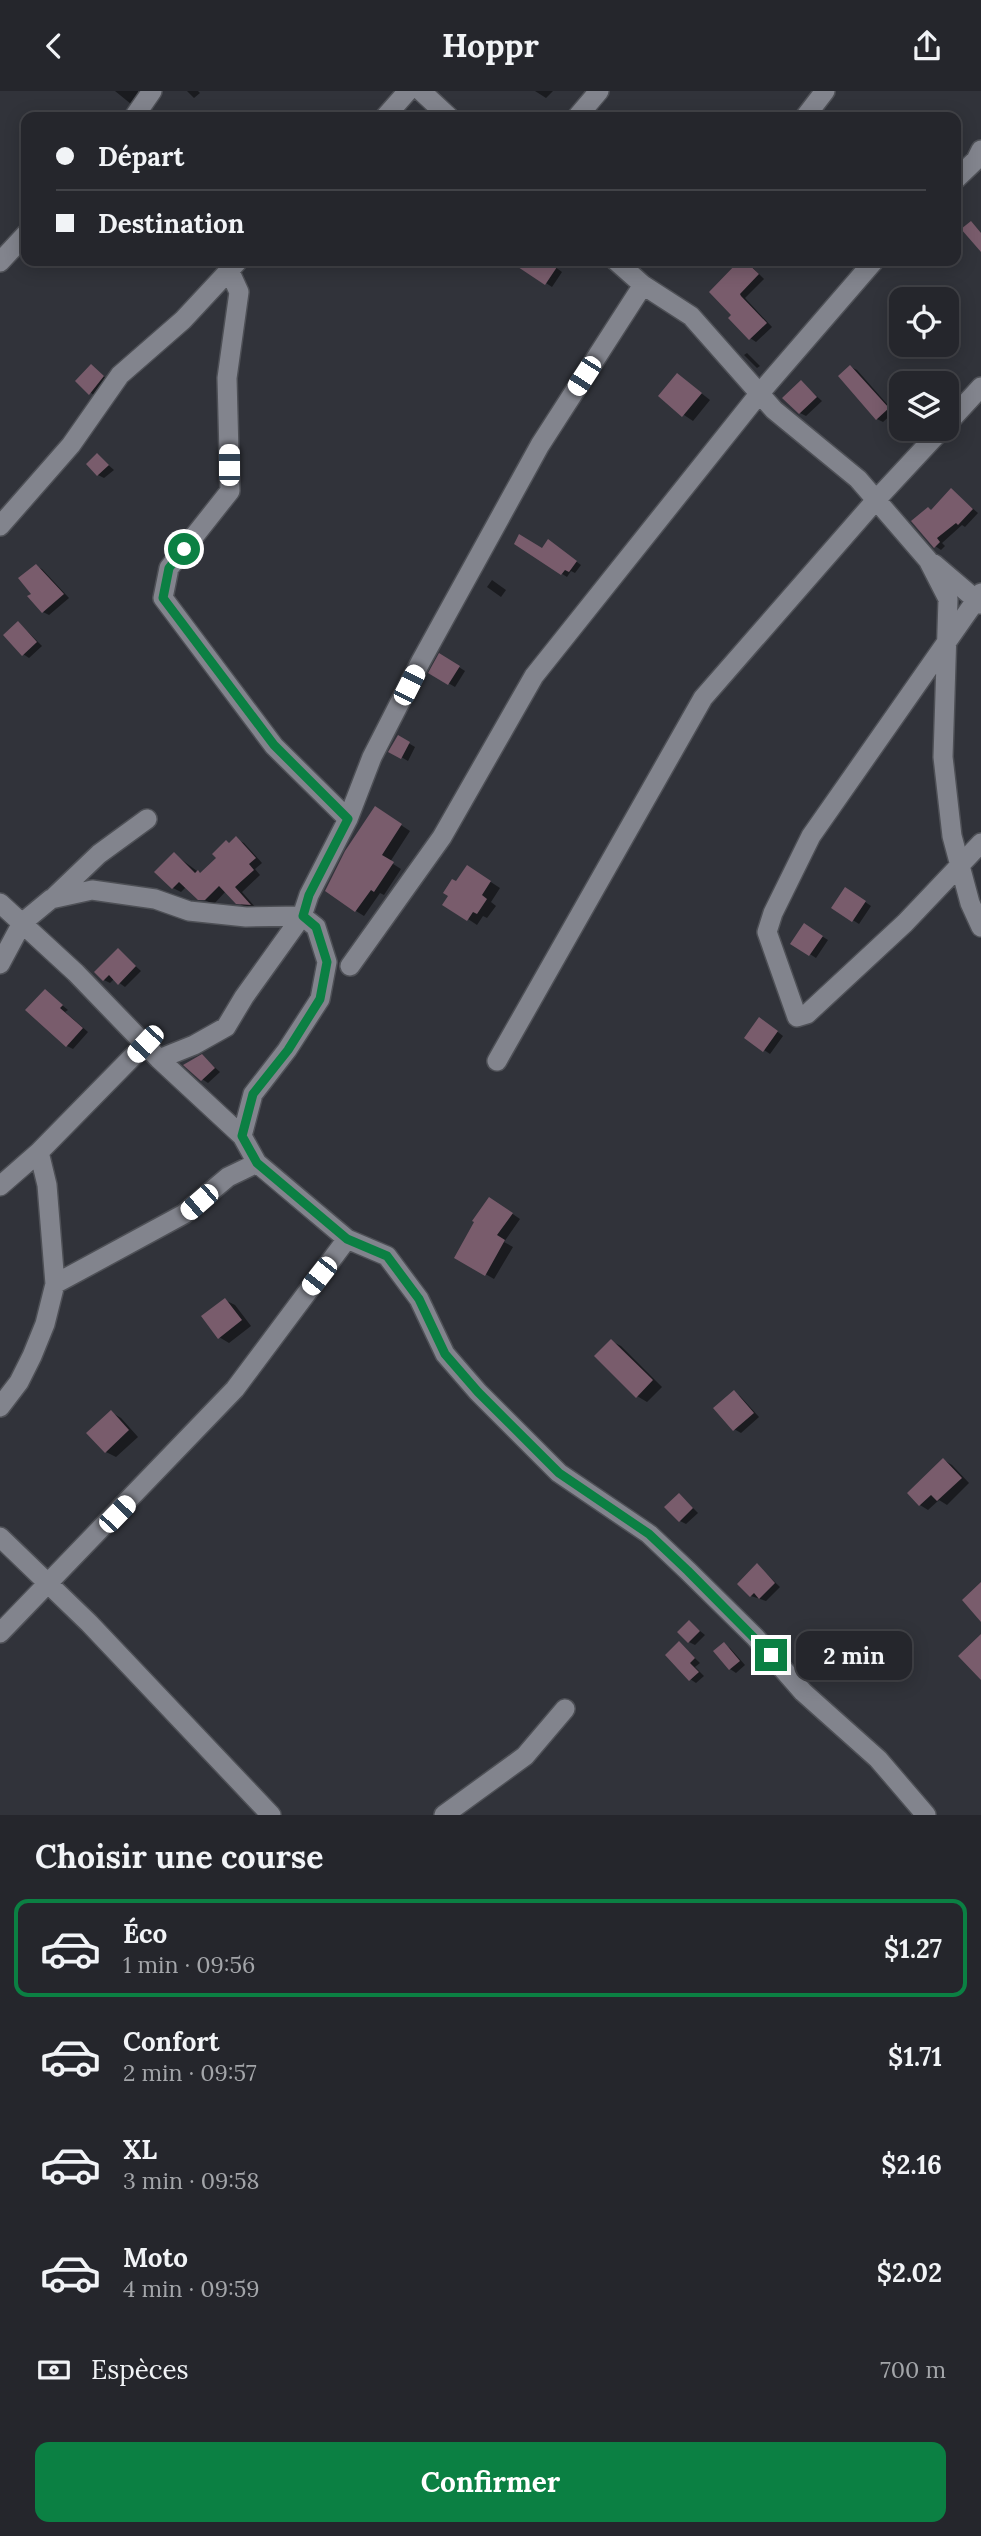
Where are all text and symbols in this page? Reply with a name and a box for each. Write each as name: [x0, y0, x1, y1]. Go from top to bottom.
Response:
text: Hoppr: [442, 25, 539, 66]
icon: back: [35, 27, 73, 65]
icon: share: [908, 27, 946, 65]
text: Départ: [98, 140, 184, 173]
text: Destination: [98, 207, 244, 240]
map controls: [889, 287, 959, 441]
button: locate: [889, 287, 959, 357]
car: [564, 353, 605, 399]
button: layers: [889, 371, 959, 441]
car: [219, 444, 240, 486]
route start: [168, 533, 200, 565]
car: [391, 662, 428, 708]
car: [123, 1021, 168, 1067]
car: [177, 1180, 222, 1224]
car: [298, 1253, 341, 1299]
car: [95, 1492, 140, 1536]
callout: 2 min: [796, 1631, 911, 1679]
route end: [755, 1639, 787, 1671]
text: 2 min: [823, 1641, 885, 1670]
text: Choisir une course: [35, 1836, 323, 1877]
icon: car: [39, 1917, 102, 1980]
text: Éco: [123, 1917, 167, 1950]
text: $1.27: [884, 1932, 942, 1965]
text: 1 min · 09:56: [123, 1950, 255, 1979]
icon: car: [39, 2025, 102, 2088]
text: Confort: [123, 2025, 220, 2058]
text: $1.71: [888, 2040, 942, 2073]
text: 2 min · 09:57: [123, 2058, 257, 2087]
icon: car: [39, 2133, 102, 2196]
text: XL: [123, 2133, 157, 2166]
text: $2.16: [881, 2148, 942, 2181]
text: 3 min · 09:58: [123, 2166, 259, 2195]
icon: car: [39, 2241, 102, 2304]
text: Moto: [123, 2241, 188, 2274]
text: $2.02: [877, 2256, 942, 2289]
text: 4 min · 09:59: [123, 2274, 260, 2303]
icon: cash: [35, 2351, 73, 2389]
text: Espèces: [91, 2353, 189, 2386]
text: 700 m: [880, 2355, 946, 2384]
button: Confirmer: [35, 2442, 946, 2522]

